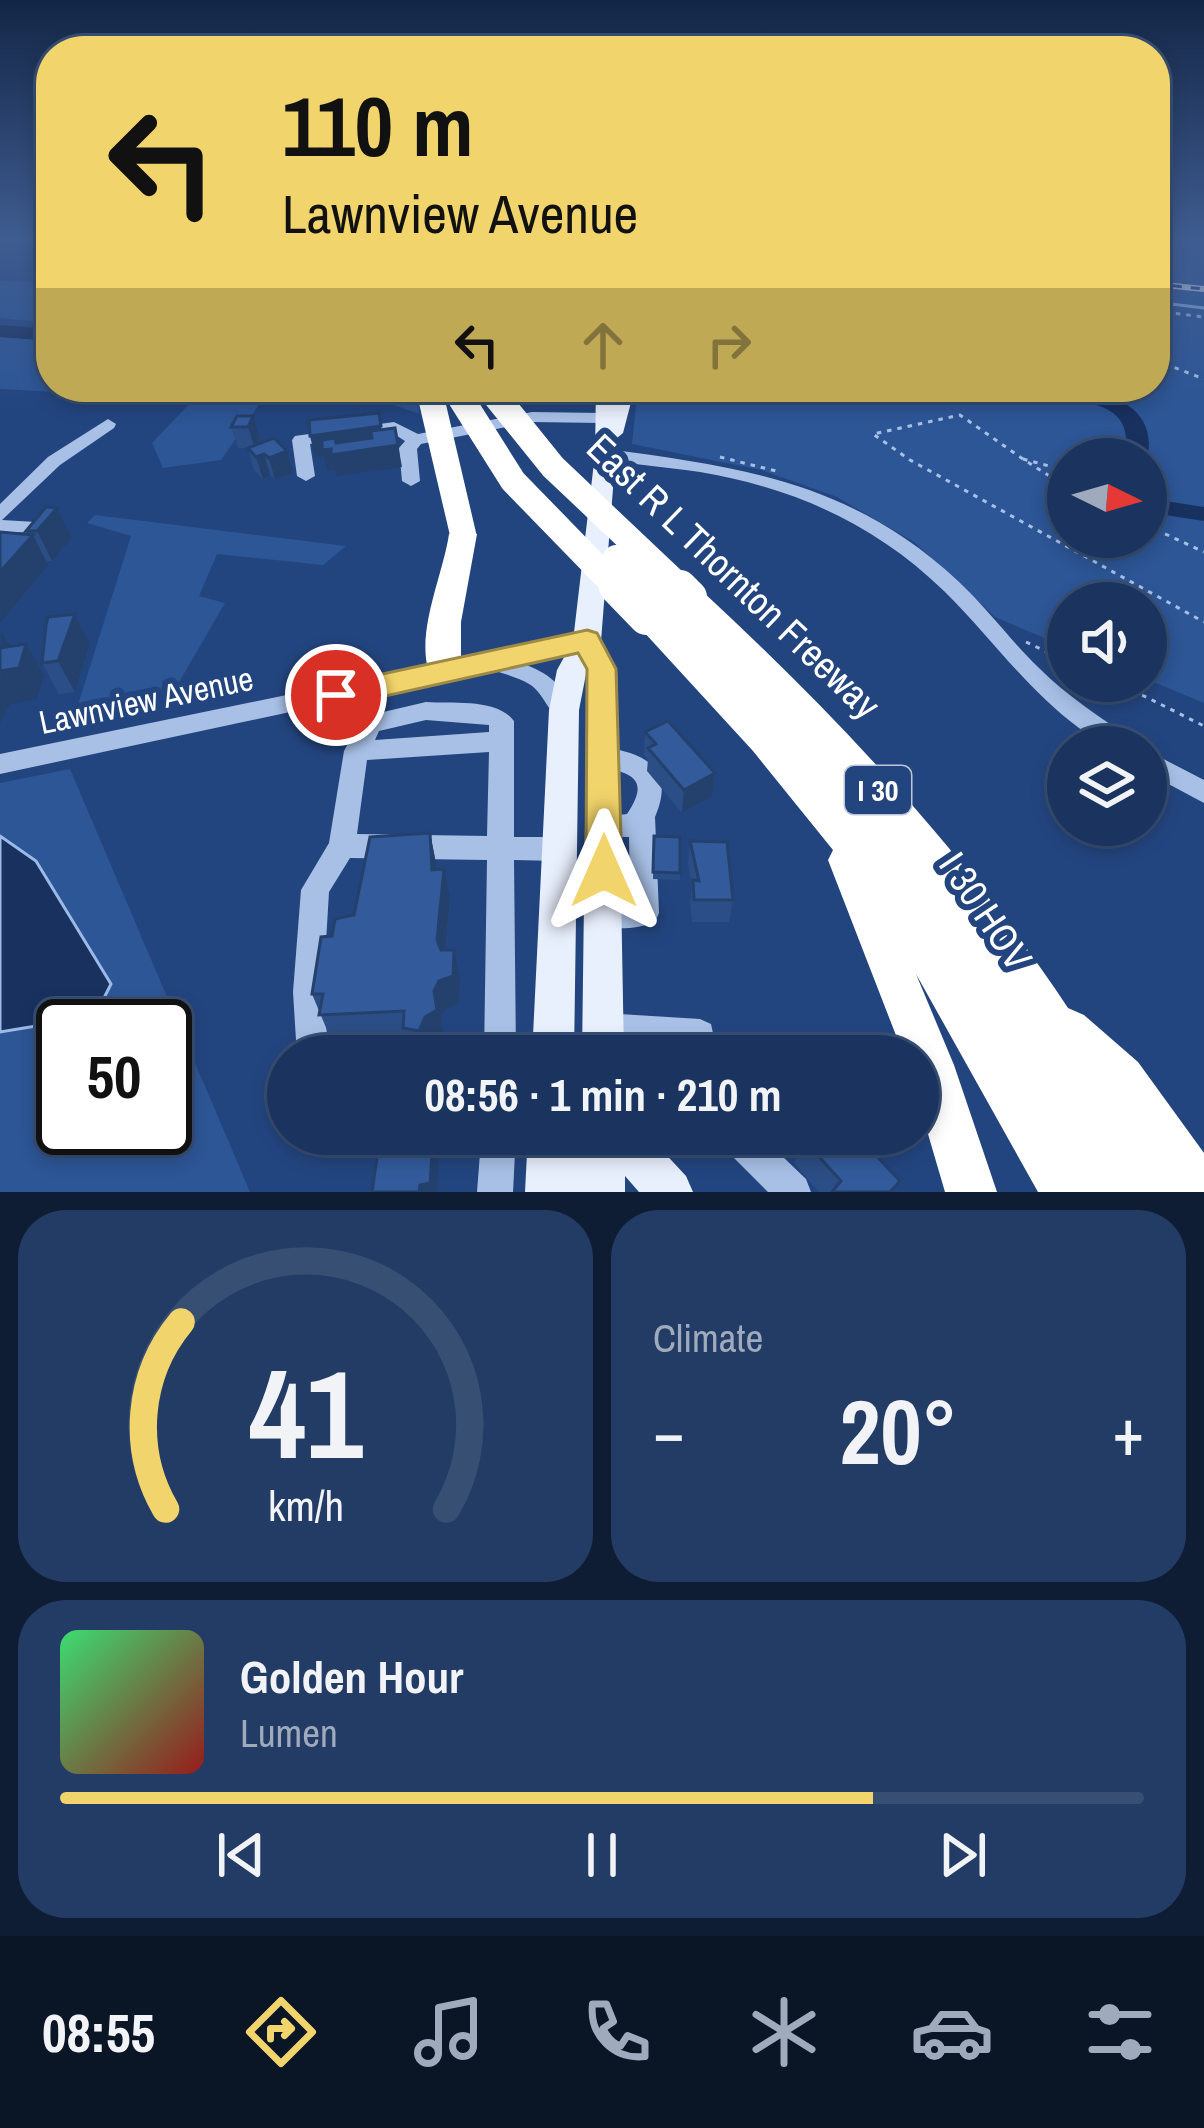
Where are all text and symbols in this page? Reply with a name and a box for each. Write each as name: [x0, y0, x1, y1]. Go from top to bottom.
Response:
text: 110 m: [282, 69, 474, 182]
icon: left: [84, 84, 240, 240]
text: Lawnview Avenue: [282, 177, 638, 250]
icon: left: [444, 312, 510, 378]
icon: ahead: [570, 312, 636, 378]
icon: right: [696, 312, 762, 378]
street label: East R L Thornton Freeway: [576, 422, 892, 730]
north arrow: [1047, 438, 1167, 558]
map controls: [1047, 438, 1167, 846]
button: sound: [1047, 582, 1167, 702]
pin: [285, 644, 387, 746]
street label: Lawnview Avenue: [35, 656, 257, 744]
icon: arrive: [303, 662, 369, 728]
button: layers: [1047, 726, 1167, 846]
road number: I 30: [845, 766, 911, 814]
position arrow: [541, 808, 667, 934]
street label: I 30 HOV: [928, 842, 1045, 981]
speed limit sign: 50: [36, 999, 192, 1155]
text: 08:56 · 1 min · 210 m: [425, 1064, 781, 1125]
text: Climate: [653, 1312, 763, 1364]
text: 41: [249, 1329, 362, 1497]
text: 20°: [839, 1371, 958, 1492]
text: −: [653, 1387, 685, 1476]
text: +: [1112, 1387, 1144, 1476]
text: km/h: [267, 1477, 344, 1534]
text: Golden Hour: [240, 1646, 463, 1707]
text: Lumen: [240, 1707, 338, 1759]
icon: previous: [208, 1822, 274, 1888]
icon: pause: [569, 1822, 635, 1888]
icon: next: [930, 1822, 996, 1888]
icon: directions: [239, 1990, 323, 2074]
icon: music: [407, 1990, 491, 2074]
icon: phone: [575, 1990, 659, 2074]
icon: climate: [742, 1990, 826, 2074]
icon: car: [910, 1990, 994, 2074]
icon: filters: [1078, 1990, 1162, 2074]
text: 08:55: [42, 1996, 155, 2069]

